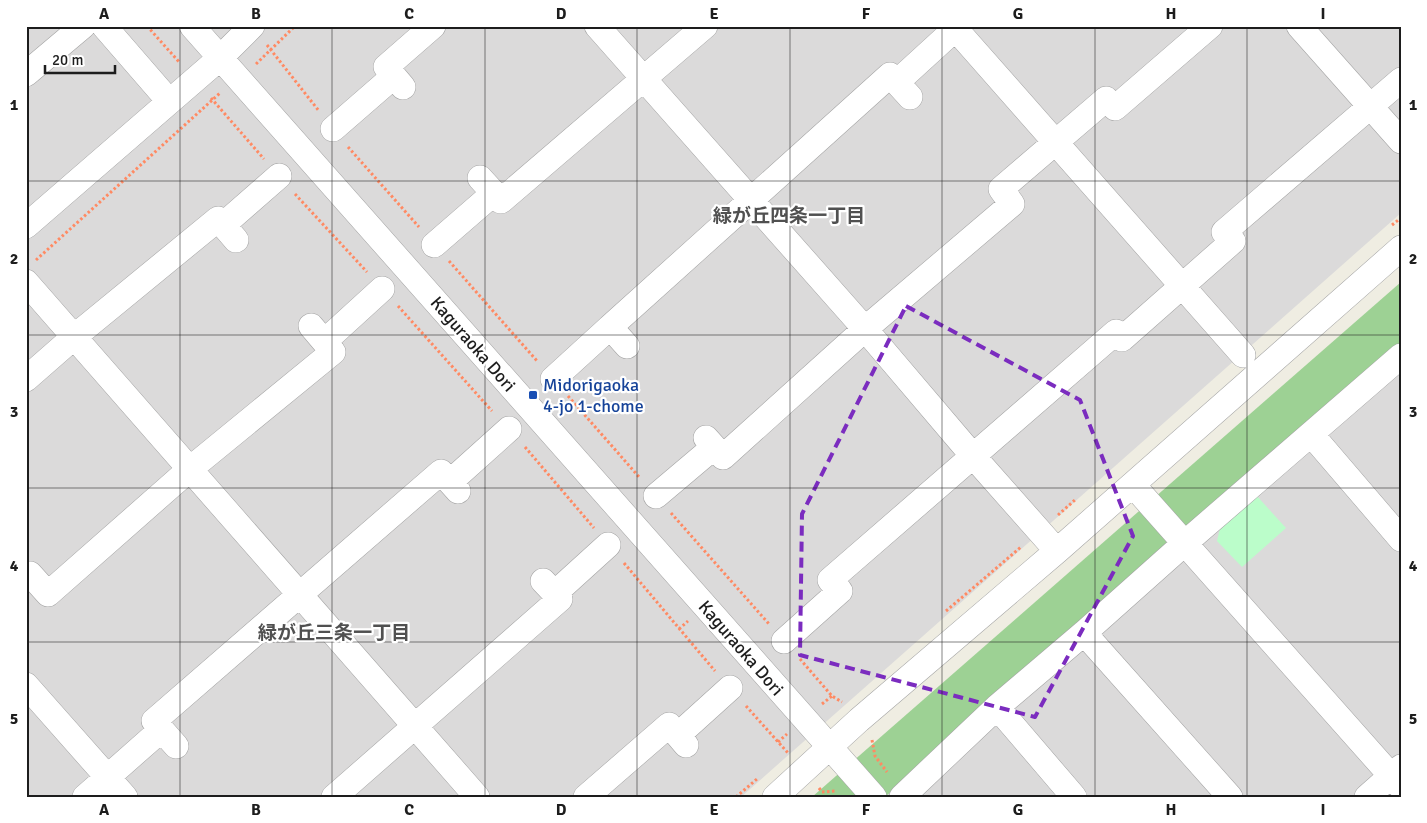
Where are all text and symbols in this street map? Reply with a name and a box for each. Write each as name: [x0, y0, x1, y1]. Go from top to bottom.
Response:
text: A: [99, 4, 110, 24]
text: B: [251, 4, 261, 24]
text: C: [404, 4, 414, 24]
text: D: [556, 4, 567, 24]
text: E: [709, 4, 719, 24]
text: F: [862, 4, 871, 24]
text: G: [1013, 4, 1023, 24]
text: H: [1166, 4, 1176, 24]
text: I: [1320, 4, 1326, 24]
scale bar: [45, 42, 115, 74]
text: 20 m: [52, 51, 83, 69]
text: 1: [10, 95, 19, 115]
text: 1: [1409, 95, 1418, 115]
district label: 緑が丘四条一丁目: [713, 204, 865, 228]
text: 2: [10, 249, 18, 269]
text: 2: [1409, 249, 1417, 269]
street label: Kaguraoka Dori: [426, 292, 520, 396]
place label: Midorigaoka 4-jo 1-chome: [543, 374, 644, 417]
marker: Midorigaoka 4-jo 1-chome: [527, 389, 539, 401]
text: 3: [10, 402, 18, 422]
text: 3: [1409, 402, 1417, 422]
text: 4: [10, 556, 19, 576]
text: 4: [1409, 556, 1418, 576]
street label: Kaguraoka Dori: [694, 596, 788, 700]
district label: 緑が丘三条一丁目: [258, 621, 410, 645]
text: 5: [10, 709, 18, 729]
text: 5: [1409, 709, 1417, 729]
text: A: [99, 800, 110, 820]
text: B: [251, 800, 261, 820]
text: C: [404, 800, 414, 820]
text: D: [556, 800, 567, 820]
text: E: [709, 800, 719, 820]
text: F: [862, 800, 871, 820]
text: G: [1013, 800, 1023, 820]
text: H: [1166, 800, 1176, 820]
text: I: [1320, 800, 1326, 820]

